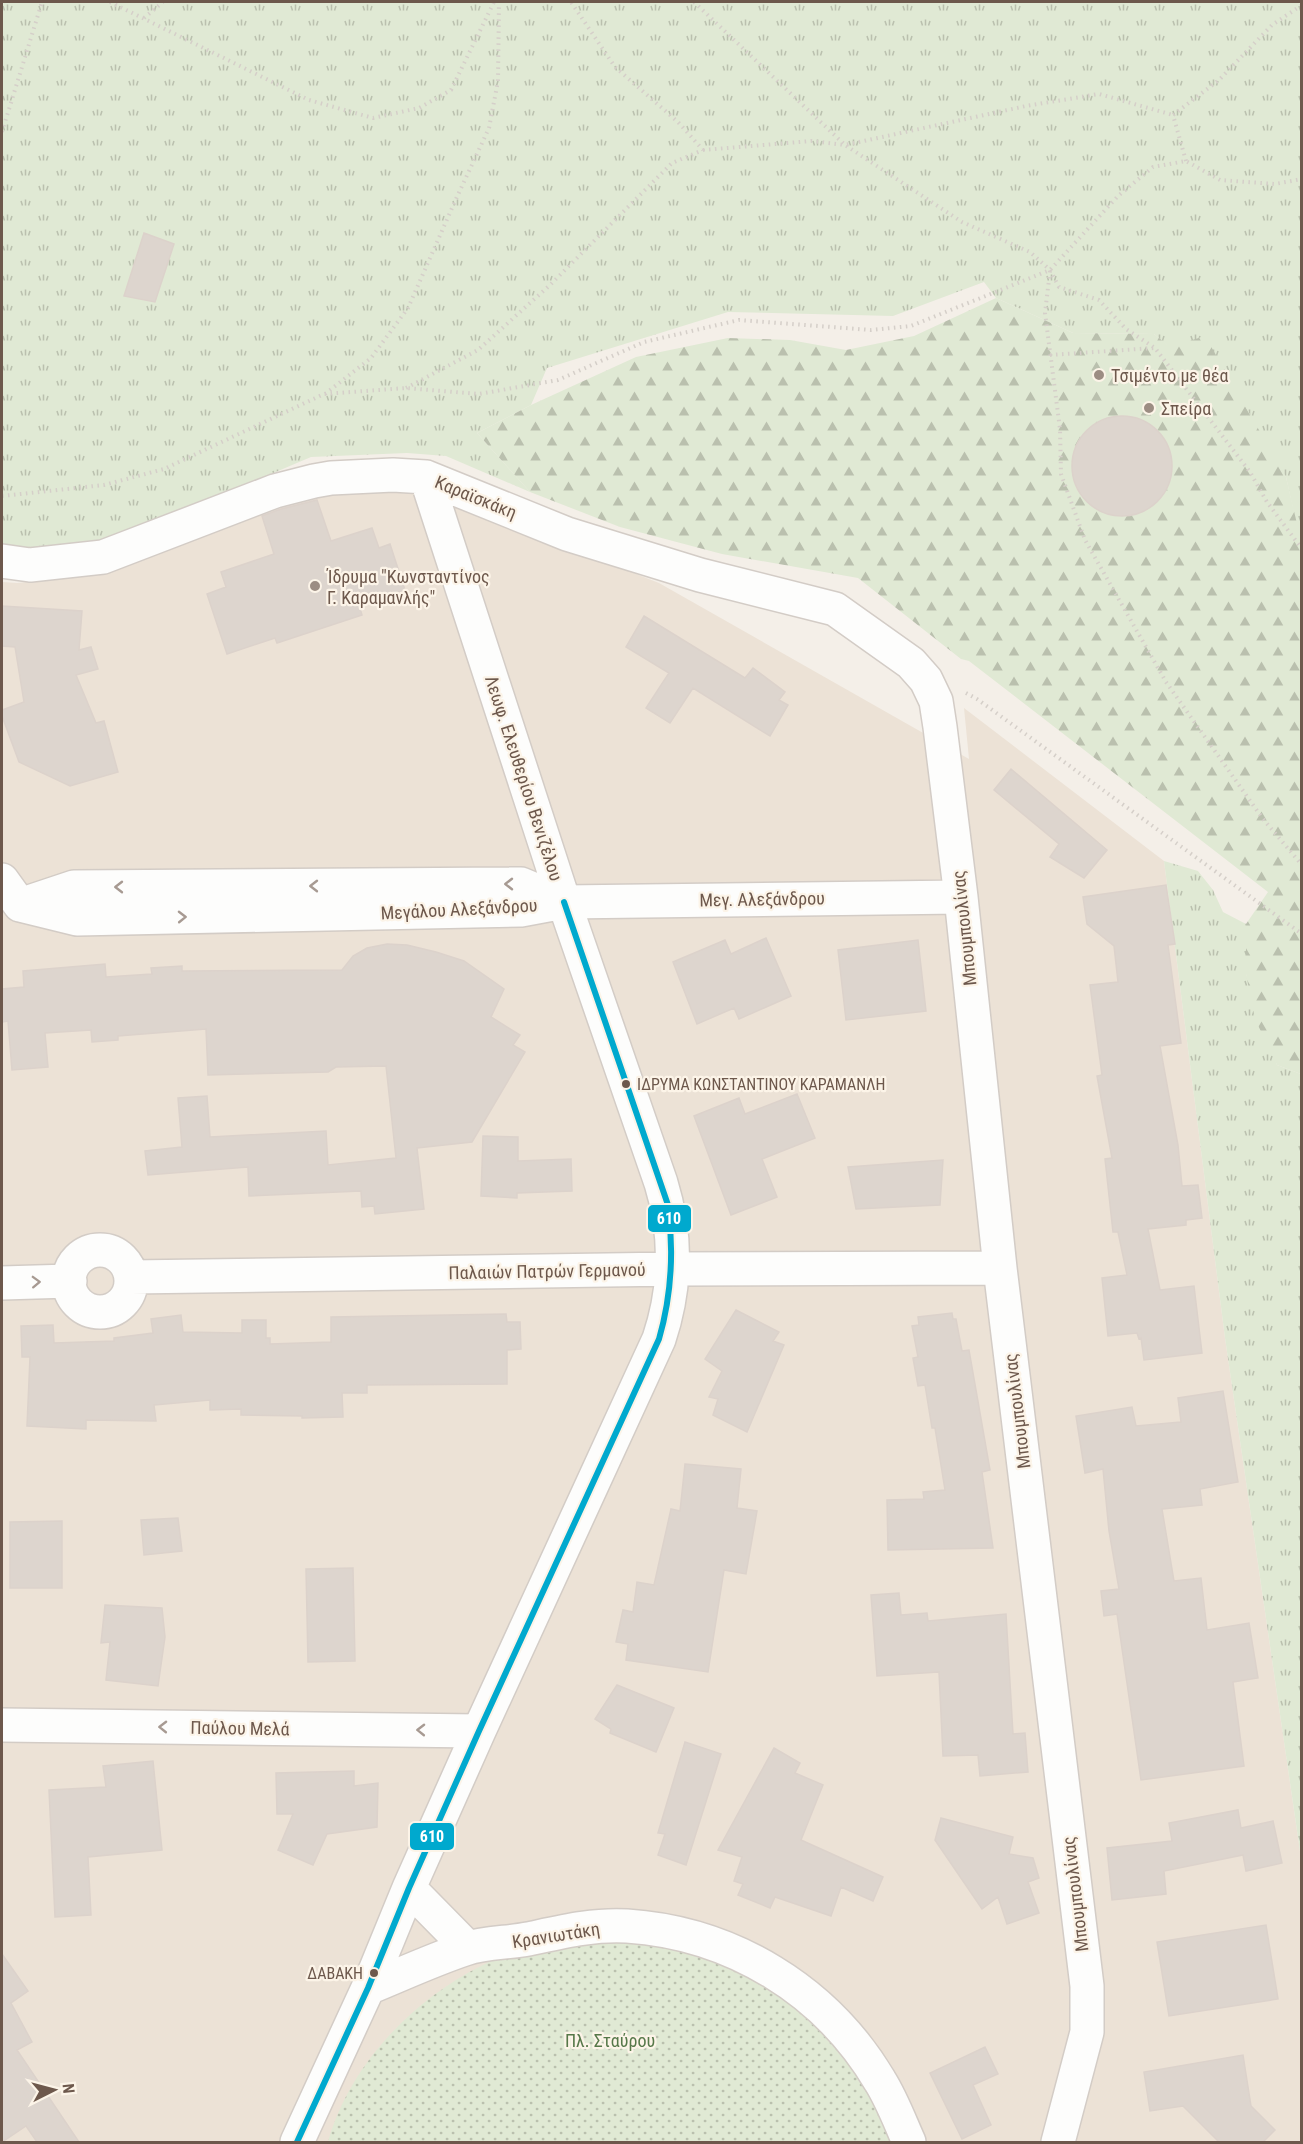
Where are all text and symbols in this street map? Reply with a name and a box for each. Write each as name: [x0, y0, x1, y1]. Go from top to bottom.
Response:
place label: Τσιμέντο με θέα: [1111, 365, 1228, 386]
marker: Τσιμέντο με θέα: [1092, 368, 1106, 382]
place label: Σπείρα: [1161, 398, 1211, 419]
marker: Σπείρα: [1142, 401, 1156, 415]
street label: Καραϊσκάκη: [432, 471, 520, 523]
place label: Ίδρυμα "Κωνσταντίνος Γ. Καραμανλής": [326, 566, 490, 608]
marker: Ίδρυμα "Κωνσταντίνος Γ. Καραμανλής": [308, 579, 322, 593]
street label: Λεωφ. Ελευθερίου Βενιζέλου: [481, 673, 567, 883]
street label: Μπουμπουλίνας: [948, 869, 980, 987]
one-way arrow: [505, 878, 514, 890]
one-way arrow: [310, 880, 319, 892]
one-way arrow: [115, 881, 124, 893]
street label: Μεγ. Αλεξάνδρου: [699, 887, 825, 911]
street label: Μεγάλου Αλεξάνδρου: [380, 894, 538, 924]
one-way arrow: [178, 911, 187, 923]
place label: ΙΔΡΥΜΑ ΚΩΝΣΤΑΝΤΙΝΟΥ ΚΑΡΑΜΑΝΛΗ: [637, 1075, 885, 1094]
marker: ΙΔΡΥΜΑ ΚΩΝΣΤΑΝΤΙΝΟΥ ΚΑΡΑΜΑΝΛΗ: [620, 1078, 632, 1090]
line badge: 610: [647, 1204, 692, 1233]
text: 610: [657, 1209, 681, 1228]
street label: Παλαιών Πατρών Γερμανού: [448, 1259, 646, 1283]
one-way arrow: [31, 1276, 40, 1288]
street label: Μπουμπουλίνας: [1000, 1352, 1034, 1470]
street label: Παύλου Μελά: [190, 1717, 290, 1739]
one-way arrow: [158, 1721, 167, 1733]
one-way arrow: [416, 1724, 425, 1737]
line badge: 610: [409, 1822, 455, 1851]
text: 610: [420, 1827, 444, 1846]
street label: Μπουμπουλίνας: [1058, 1835, 1092, 1953]
street label: Κρανιωτάκη: [511, 1918, 601, 1952]
place label: ΔΑΒΑΚΗ: [307, 1964, 363, 1983]
marker: ΔΑΒΑΚΗ: [368, 1967, 380, 1979]
park label: Πλ. Σταύρου: [565, 2030, 655, 2051]
north arrow: [24, 2060, 84, 2120]
text: N: [58, 2083, 78, 2094]

